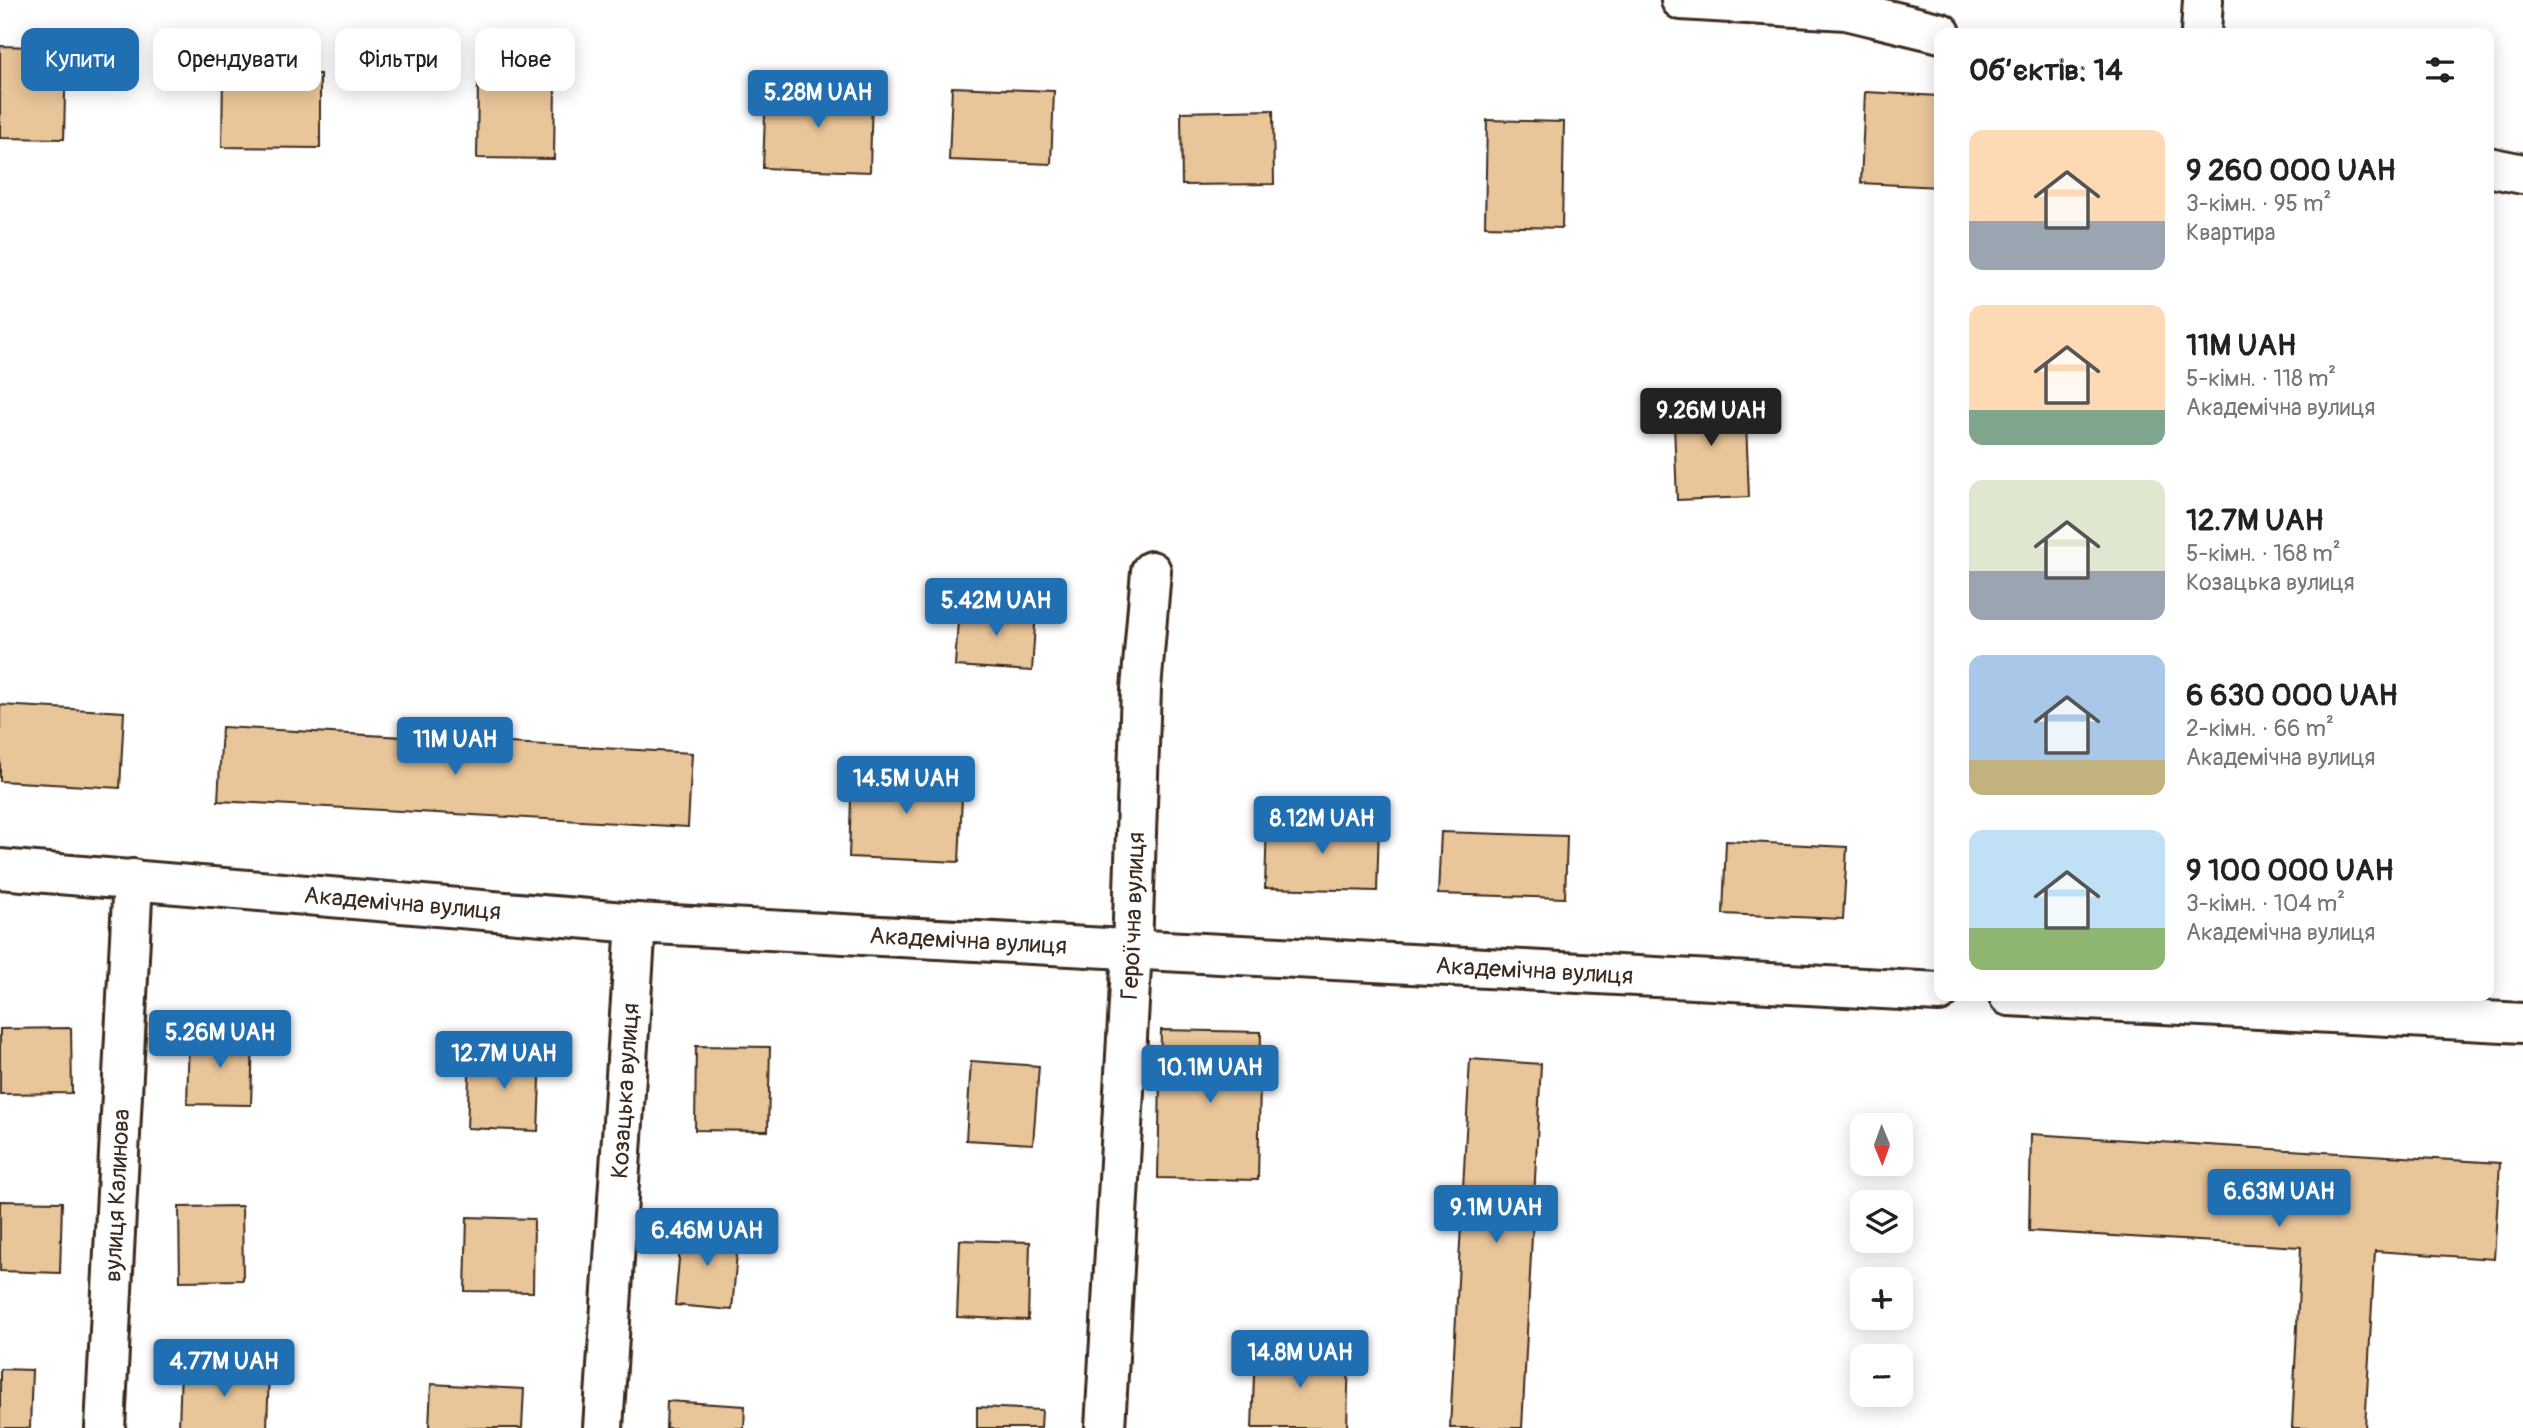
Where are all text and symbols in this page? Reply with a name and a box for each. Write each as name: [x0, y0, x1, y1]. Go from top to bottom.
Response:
chip: Купити: [21, 28, 139, 91]
chip: Орендувати: [153, 28, 321, 91]
chip: Фільтри: [335, 28, 461, 91]
chip: Нове: [475, 28, 575, 91]
icon: filters: [2421, 51, 2459, 89]
text: Об’єктів: 14: [1969, 52, 2123, 89]
pin: 5.28M UAH: [738, 71, 898, 130]
text: 5.28M UAH: [764, 78, 872, 107]
text: 9 260 000 UAH: [2186, 152, 2396, 189]
icon: home: [2025, 158, 2109, 242]
text: 3-кімн. · 95 m²: [2186, 189, 2331, 218]
text: Квартира: [2186, 218, 2275, 247]
text: 11M UAH: [2186, 327, 2296, 364]
icon: home: [2025, 333, 2109, 417]
text: 5-кімн. · 118 m²: [2186, 364, 2336, 393]
pin: 9.26M UAH: [1631, 388, 1791, 448]
text: Академічна вулиця: [2186, 393, 2375, 422]
text: 9.26M UAH: [1656, 396, 1766, 425]
text: 12.7M UAH: [2186, 502, 2323, 539]
icon: home: [2025, 508, 2109, 592]
text: 5-кімн. · 168 m²: [2186, 539, 2341, 568]
text: Козацька вулиця: [2186, 568, 2355, 597]
pin: 5.42M UAH: [916, 578, 1076, 638]
text: 5.42M UAH: [941, 586, 1051, 615]
text: 6 630 000 UAH: [2186, 677, 2397, 714]
icon: home: [2025, 683, 2109, 767]
text: 2-кімн. · 66 m²: [2186, 714, 2334, 743]
pin: 11M UAH: [390, 718, 520, 777]
text: 11M UAH: [413, 725, 497, 754]
text: Академічна вулиця: [2186, 743, 2375, 772]
pin: 14.5M UAH: [826, 756, 986, 816]
text: 14.5M UAH: [853, 764, 959, 793]
pin: 8.12M UAH: [1242, 796, 1402, 856]
text: 8.12M UAH: [1270, 804, 1374, 833]
street label: Героїчна вулиця: [1115, 831, 1151, 1000]
text: 9 100 000 UAH: [2186, 852, 2393, 889]
icon: home: [2025, 858, 2109, 942]
street label: Академічна вулиця: [303, 881, 502, 926]
text: 3-кімн. · 104 m²: [2186, 889, 2345, 918]
text: Академічна вулиця: [2186, 918, 2375, 947]
street label: Академічна вулиця: [869, 921, 1068, 961]
street label: Академічна вулиця: [1435, 951, 1634, 991]
street label: Козацька вулиця: [605, 1002, 646, 1180]
pin: 5.26M UAH: [140, 1010, 300, 1070]
text: 5.26M UAH: [165, 1018, 275, 1047]
pin: 12.7M UAH: [424, 1032, 584, 1091]
text: 12.7M UAH: [451, 1039, 557, 1068]
pin: 10.1M UAH: [1130, 1046, 1290, 1105]
text: 10.1M UAH: [1158, 1053, 1263, 1082]
street label: вулиця Калинова: [98, 1108, 136, 1283]
north arrow: [1850, 1113, 1913, 1176]
map controls: [1850, 1113, 1913, 1407]
pin: 6.63M UAH: [2199, 1170, 2359, 1229]
text: 6.63M UAH: [2224, 1177, 2334, 1206]
pin: 9.1M UAH: [1424, 1186, 1568, 1245]
button: layers: [1850, 1190, 1913, 1253]
text: 9.1M UAH: [1450, 1193, 1542, 1222]
pin: 6.46M UAH: [627, 1208, 787, 1268]
text: 6.46M UAH: [651, 1216, 763, 1245]
button: +: [1850, 1267, 1913, 1330]
pin: 14.8M UAH: [1220, 1330, 1380, 1390]
text: 14.8M UAH: [1247, 1338, 1353, 1367]
pin: 4.77M UAH: [144, 1340, 304, 1399]
button: −: [1850, 1344, 1913, 1407]
text: 4.77M UAH: [170, 1347, 278, 1376]

